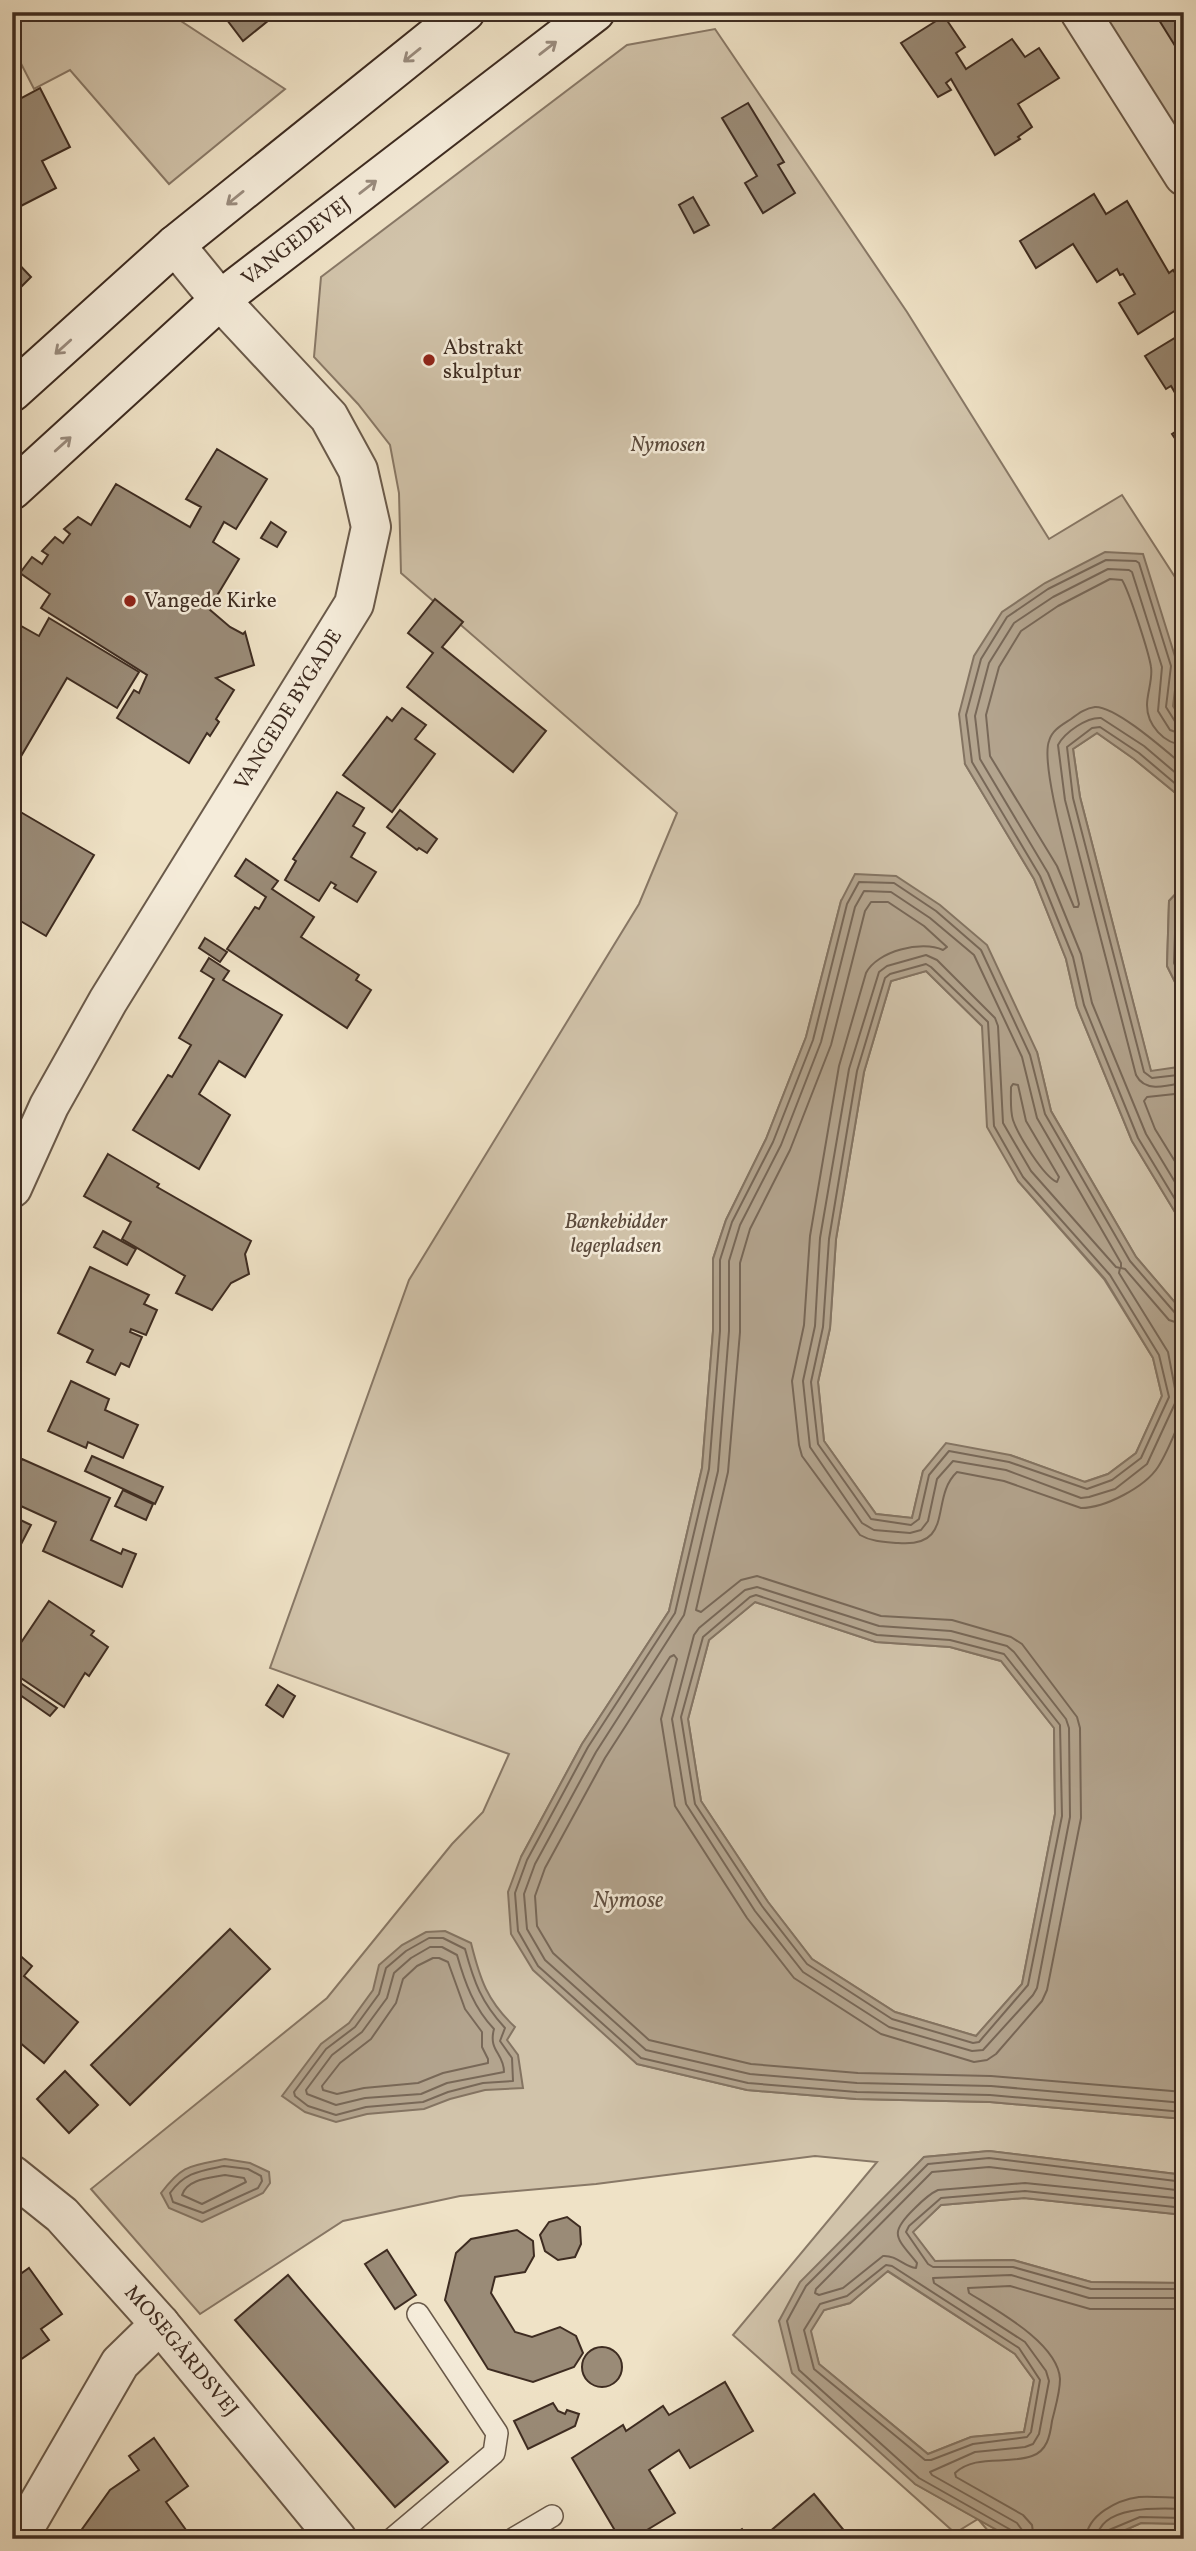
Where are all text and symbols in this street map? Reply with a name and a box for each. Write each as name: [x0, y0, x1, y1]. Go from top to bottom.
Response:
one-way arrow: [539, 41, 557, 56]
one-way arrow: [403, 48, 421, 63]
one-way arrow: [358, 180, 377, 194]
one-way arrow: [226, 190, 244, 205]
street label: VANGEDEVEJ: [235, 190, 357, 293]
place label: Abstrakt skulptur: [443, 334, 524, 387]
one-way arrow: [54, 339, 72, 355]
marker: Abstrakt skulptur: [421, 352, 437, 368]
park label: Nymosen: [630, 431, 706, 460]
one-way arrow: [54, 435, 71, 452]
place label: Vangede Kirke: [144, 587, 277, 616]
marker: Vangede Kirke: [122, 593, 138, 609]
street label: VANGEDE BYGADE: [228, 624, 349, 796]
park label: Bænkebidder legepladsen: [564, 1208, 668, 1261]
water label: Nymose: [593, 1885, 664, 1917]
street label: MOSEGÅRDSVEJ: [118, 2279, 245, 2423]

